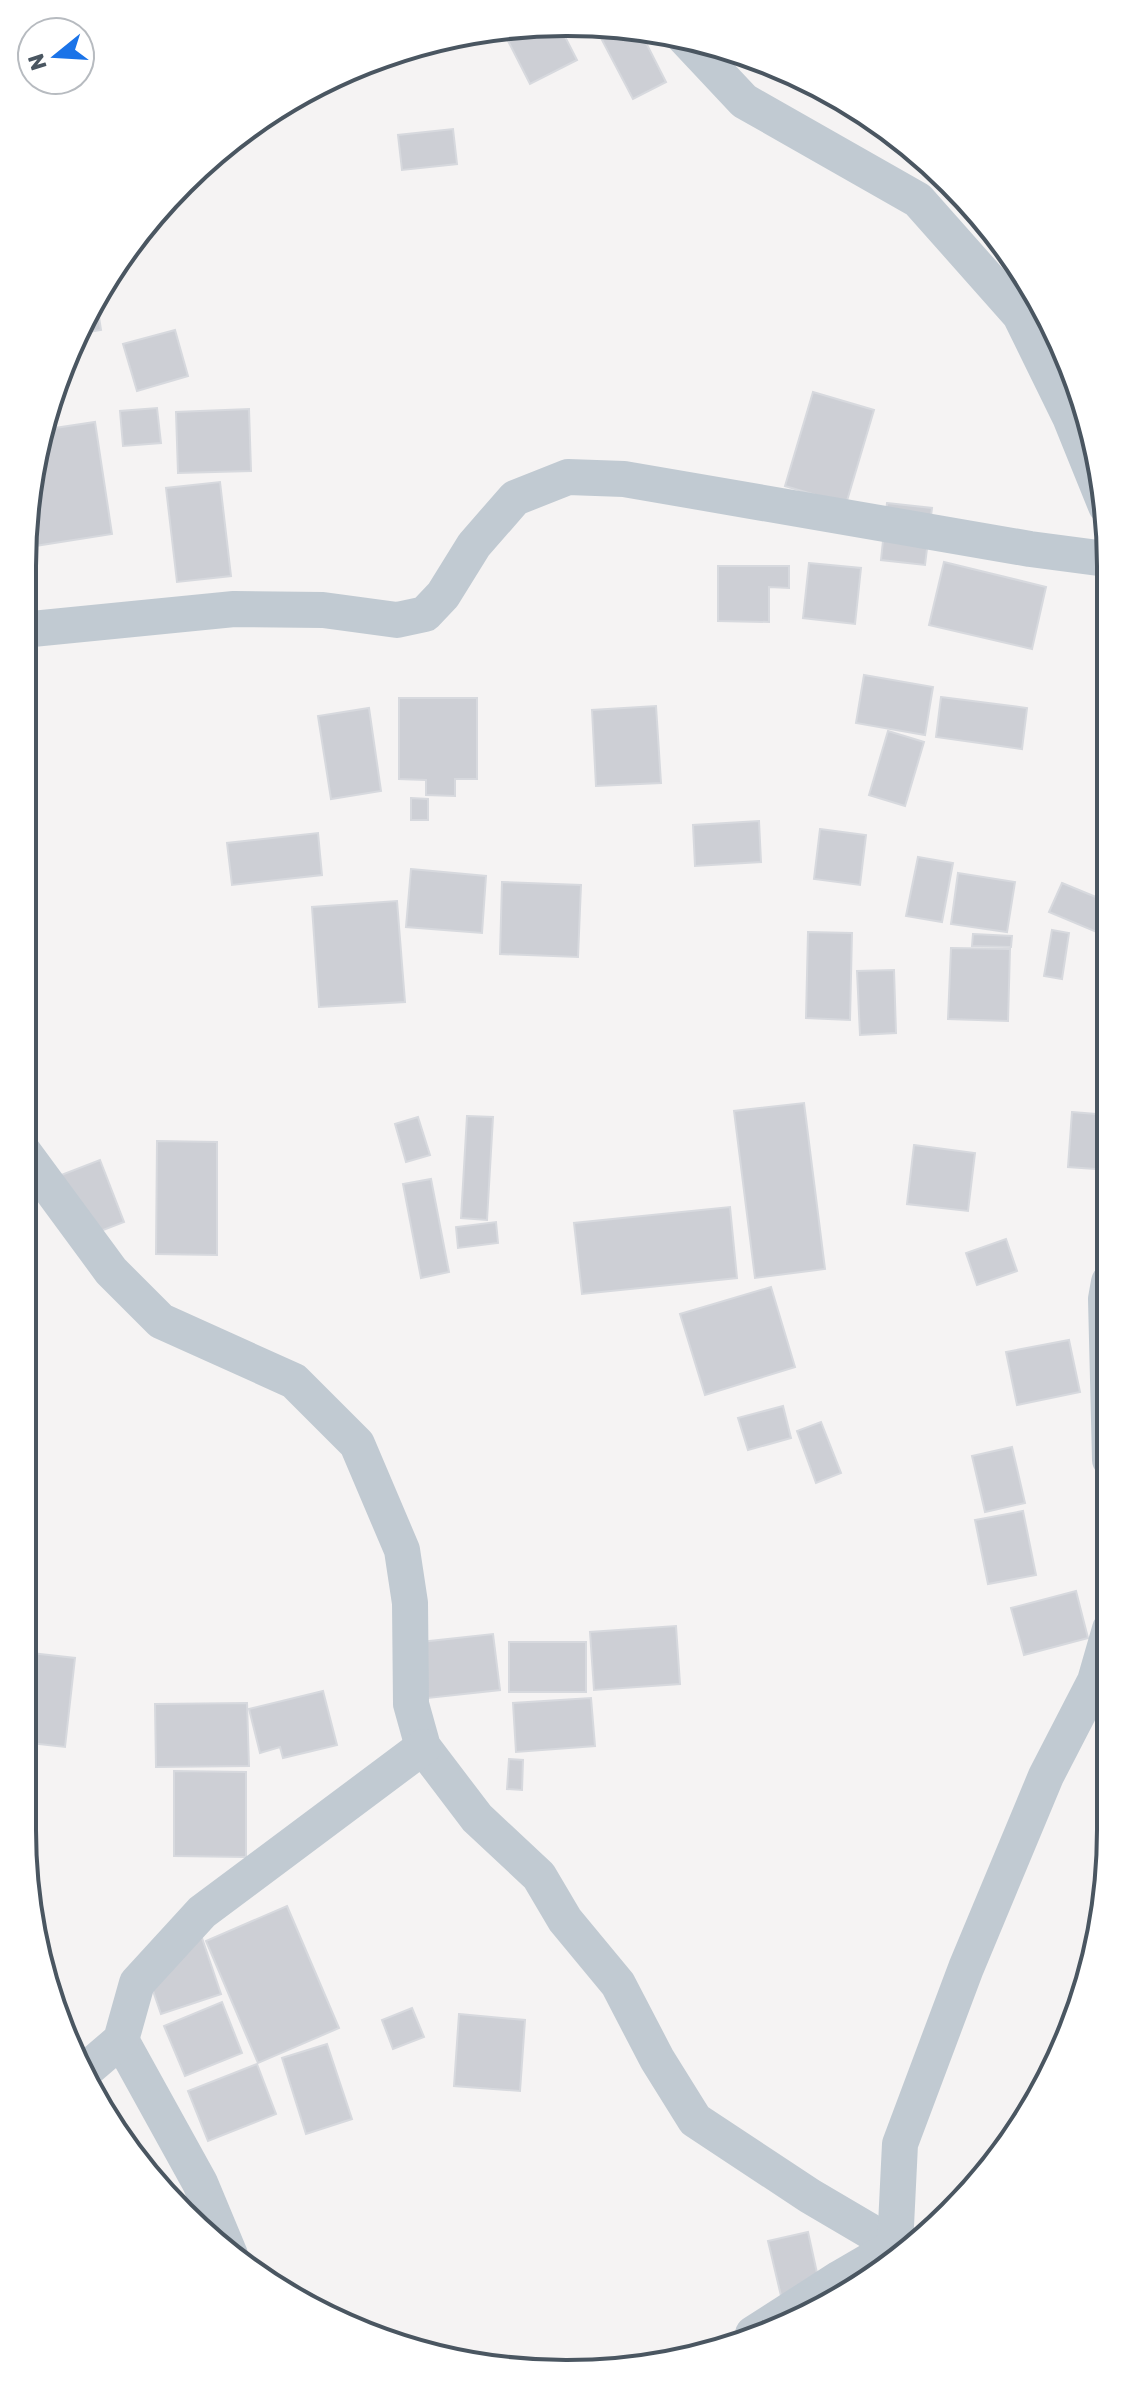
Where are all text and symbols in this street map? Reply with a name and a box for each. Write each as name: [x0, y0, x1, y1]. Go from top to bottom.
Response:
north arrow: [16, 16, 96, 96]
text: N: [22, 50, 53, 74]

